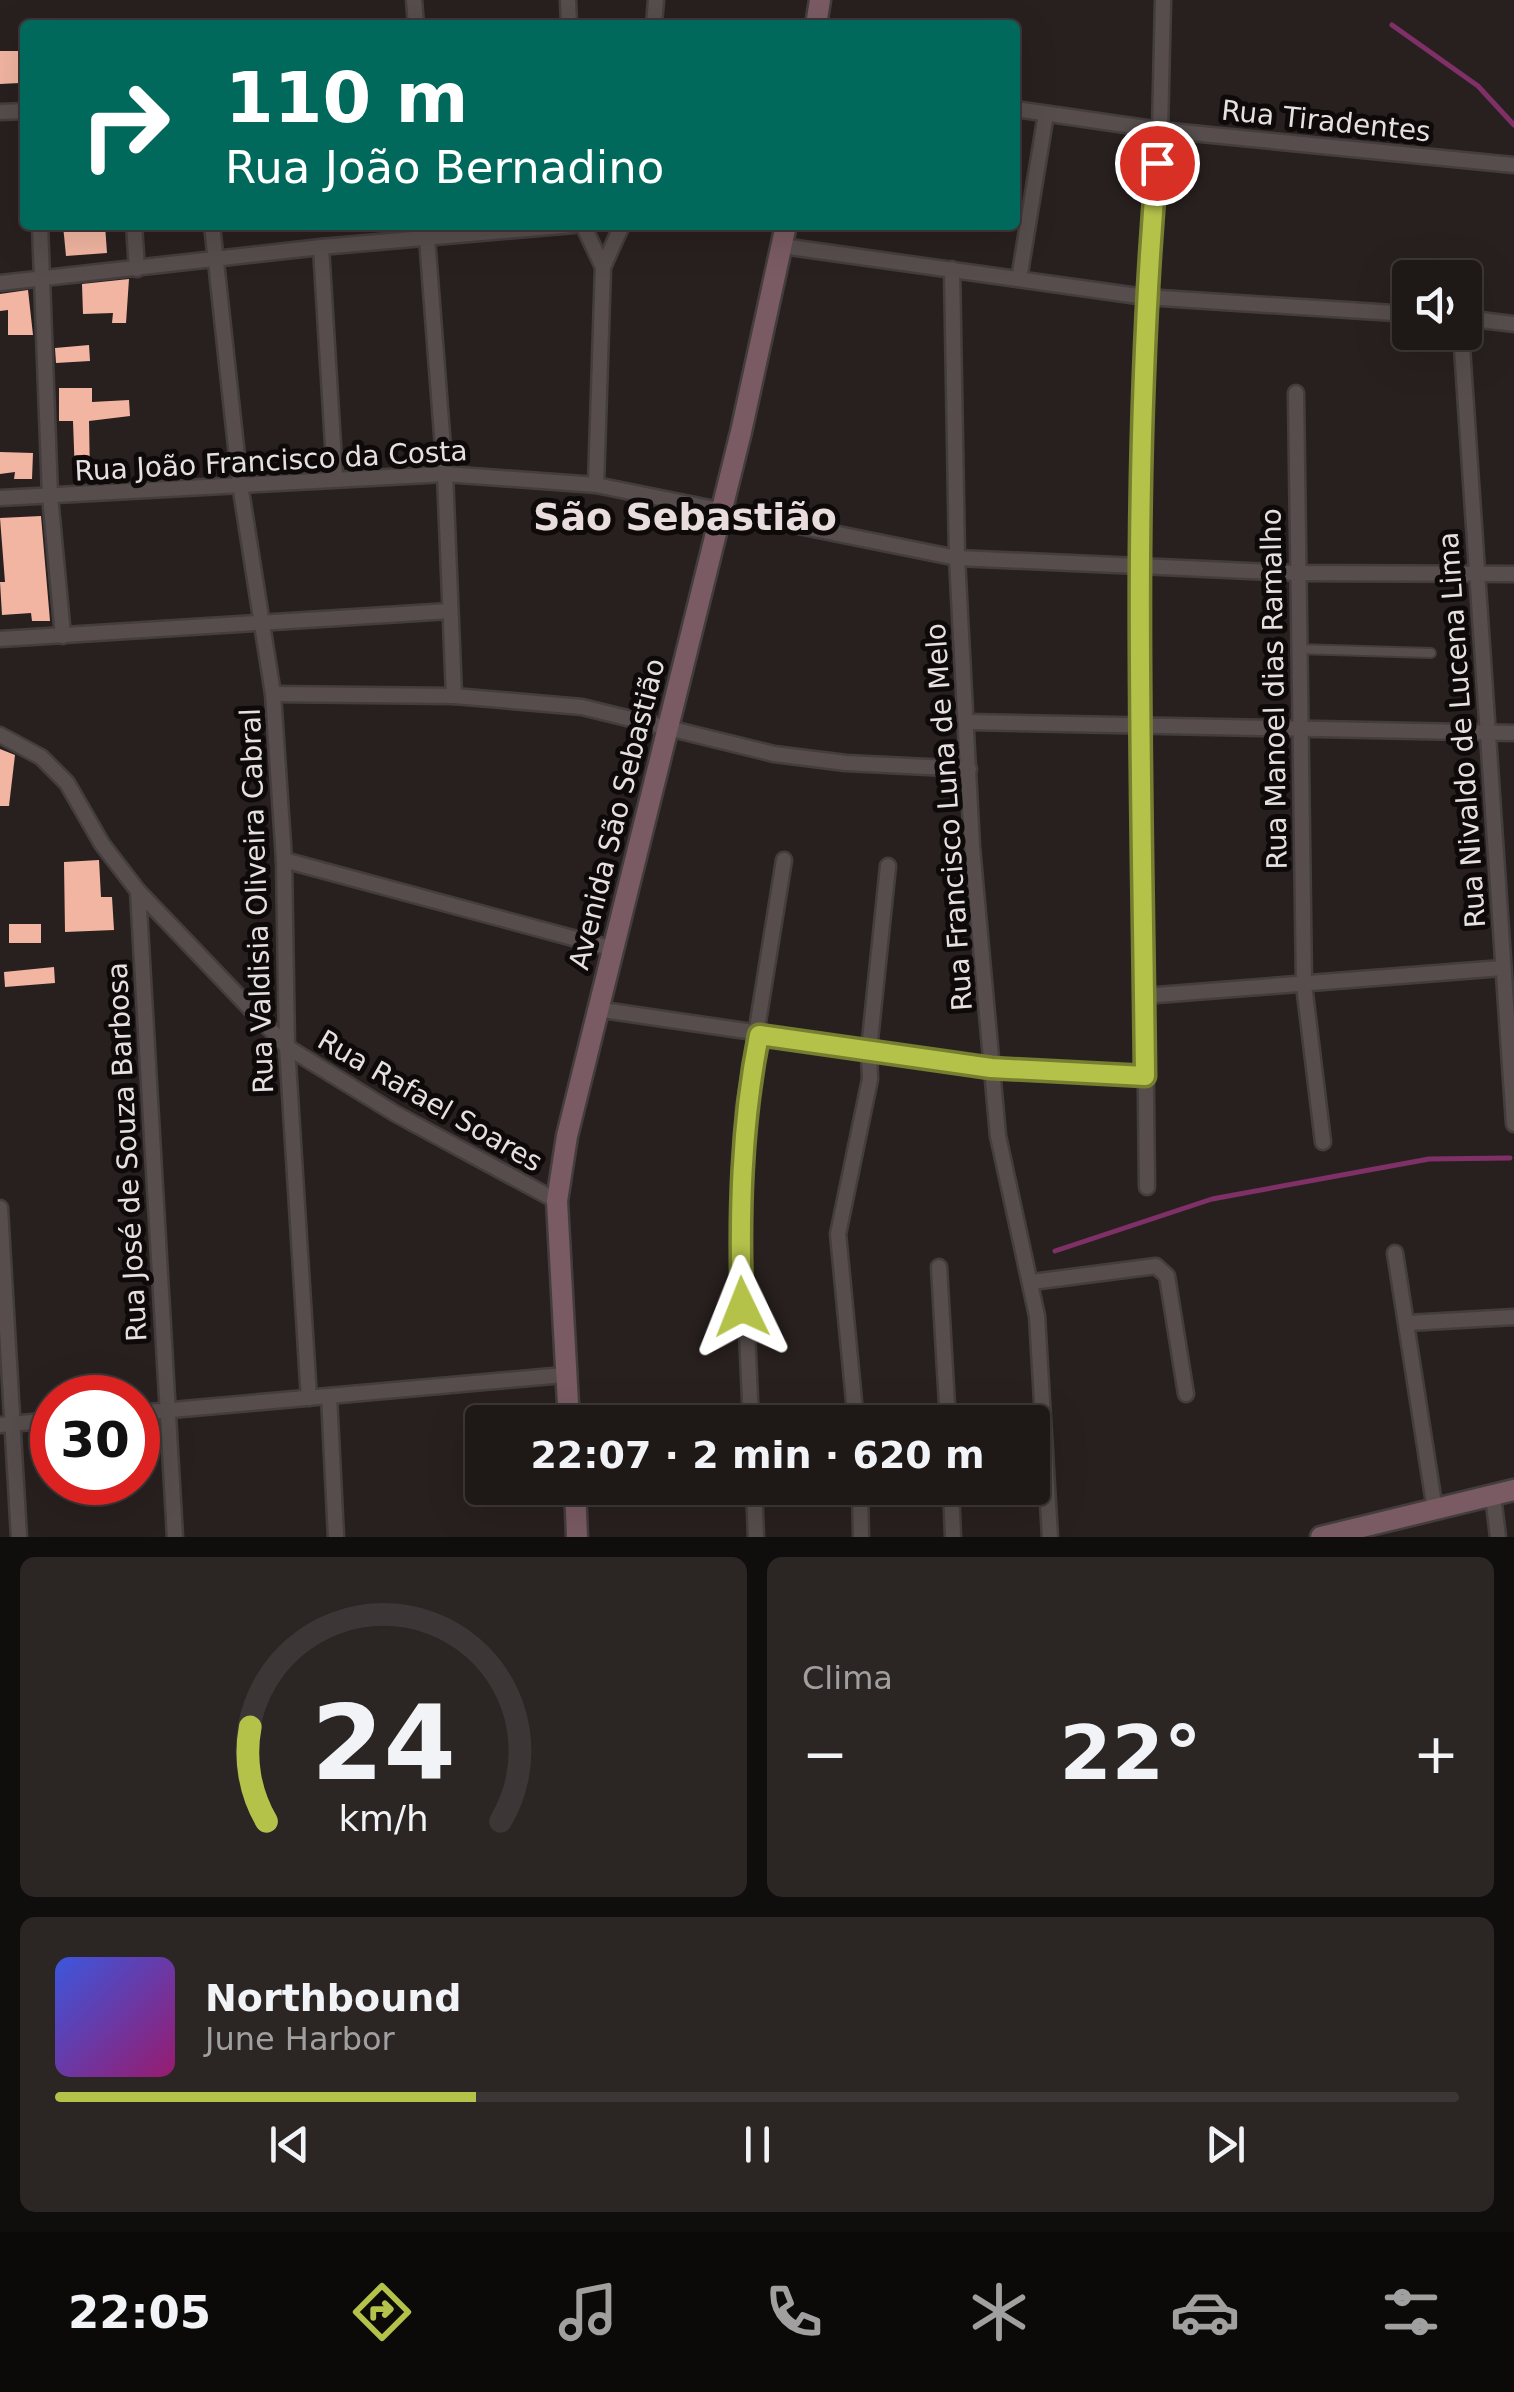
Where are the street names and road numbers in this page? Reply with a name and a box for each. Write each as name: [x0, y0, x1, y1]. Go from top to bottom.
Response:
street label: Rua Tiradentes: [1220, 94, 1432, 148]
street label: Rua João Francisco da Costa: [74, 434, 468, 488]
street label: Rua Manoel dias Ramalho: [1254, 508, 1294, 870]
street label: Rua Nivaldo de Lucena Lima: [1432, 531, 1492, 929]
street label: Rua Francisco Luna de Melo: [919, 622, 979, 1012]
street label: Avenida São Sebastião: [562, 655, 672, 973]
street label: Rua Valdisia Oliveira Cabral: [234, 708, 280, 1094]
street label: Rua José de Souza Barbosa: [101, 961, 153, 1343]
street label: Rua Rafael Soares: [312, 1023, 548, 1179]

